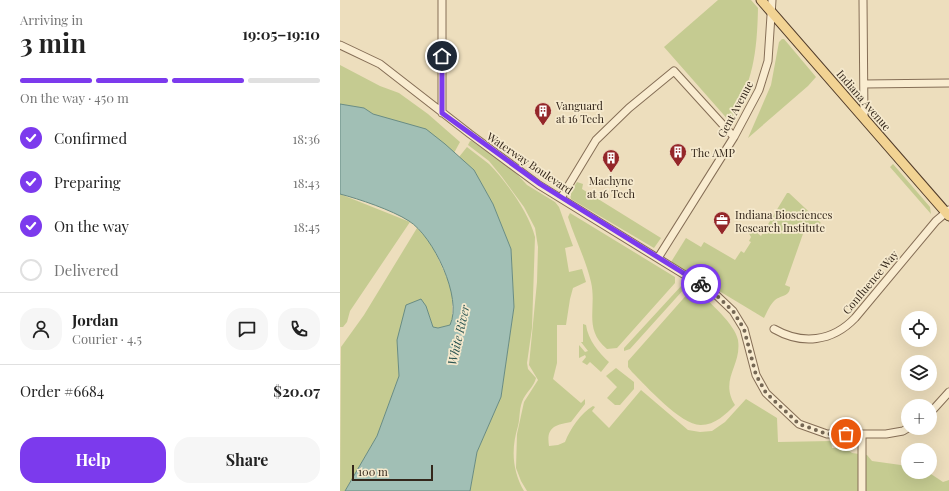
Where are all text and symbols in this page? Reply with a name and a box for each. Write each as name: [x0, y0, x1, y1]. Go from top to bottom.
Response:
text: Arriving in: [20, 11, 83, 28]
text: 19:05–19:10: [242, 24, 320, 44]
text: 3 min: [20, 25, 86, 60]
pin: [425, 39, 459, 73]
icon: home: [431, 45, 453, 67]
street label: Indiana Avenue: [833, 66, 895, 134]
street label: Gent Avenue: [714, 78, 756, 140]
text: On the way · 450 m: [20, 89, 129, 106]
place label: Vanguard at 16 Tech: [555, 98, 604, 126]
building icon: Vanguard at 16 Tech: [533, 101, 553, 126]
icon: check: [20, 127, 42, 149]
text: Confirmed: [54, 128, 127, 148]
street label: Waterway Boulevard: [483, 128, 576, 198]
text: 18:36: [292, 130, 320, 147]
building icon: The AMP: [668, 142, 688, 167]
place label: The AMP: [691, 145, 735, 160]
building icon: Machyne at 16 Tech: [601, 148, 621, 173]
icon: check: [20, 171, 42, 193]
text: Preparing: [54, 172, 121, 192]
place label: Machyne at 16 Tech: [587, 173, 635, 201]
text: 18:43: [293, 174, 320, 191]
place label: Indiana Biosciences Research Institute: [735, 207, 833, 235]
office icon: Indiana Biosciences Research Institute: [712, 210, 732, 235]
icon: check: [20, 215, 42, 237]
text: On the way: [54, 216, 129, 236]
text: 18:45: [293, 218, 320, 235]
street label: Confluence Way: [839, 247, 901, 317]
text: Delivered: [54, 260, 119, 280]
courier: [681, 264, 721, 304]
icon: bike: [690, 273, 712, 295]
water label: White River: [443, 302, 473, 367]
button: person: [20, 308, 62, 350]
button: chat: [226, 308, 268, 350]
button: phone: [278, 308, 320, 350]
text: Jordan: [72, 310, 118, 330]
map controls: [901, 311, 937, 479]
button: locate: [901, 311, 937, 347]
text: Courier · 4.5: [72, 330, 142, 347]
button: layers: [901, 355, 937, 391]
text: Order #6684: [20, 381, 104, 401]
text: $20.07: [273, 381, 320, 401]
button: +: [901, 399, 937, 435]
pin: [829, 417, 863, 451]
icon: bag: [835, 423, 857, 445]
button: Help: [20, 437, 166, 483]
button: Share: [174, 437, 320, 483]
button: −: [901, 443, 937, 479]
scale bar: [352, 463, 433, 482]
text: 100 m: [358, 464, 388, 479]

